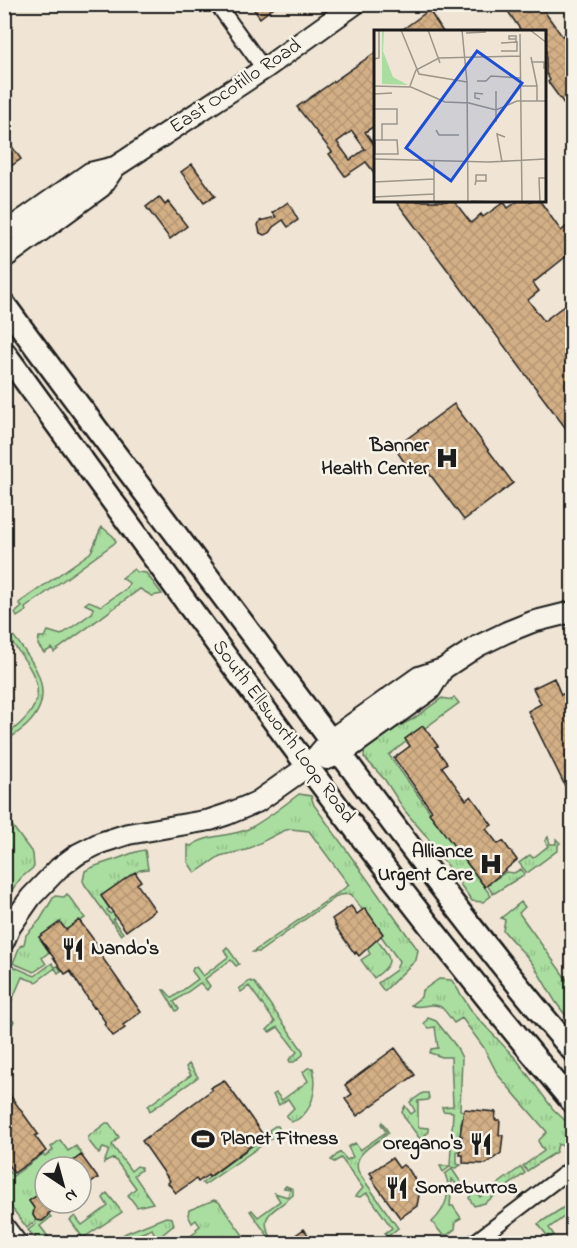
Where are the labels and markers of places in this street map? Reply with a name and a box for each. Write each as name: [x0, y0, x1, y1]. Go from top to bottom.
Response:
place label: Banner Health Center: [321, 432, 430, 484]
hospital icon: Banner Health Center: [434, 445, 460, 471]
place label: Alliance Urgent Care: [378, 838, 474, 891]
hospital icon: Alliance Urgent Care: [478, 851, 504, 877]
place label: Nando's: [91, 935, 159, 964]
restaurant icon: Nando's: [60, 936, 86, 962]
place label: Planet Fitness: [221, 1125, 339, 1154]
sports icon: Planet Fitness: [190, 1126, 216, 1152]
place label: Oregano's: [382, 1130, 463, 1160]
restaurant icon: Oregano's: [468, 1131, 494, 1157]
place label: Someburros: [415, 1174, 518, 1203]
restaurant icon: Someburros: [384, 1175, 410, 1201]

